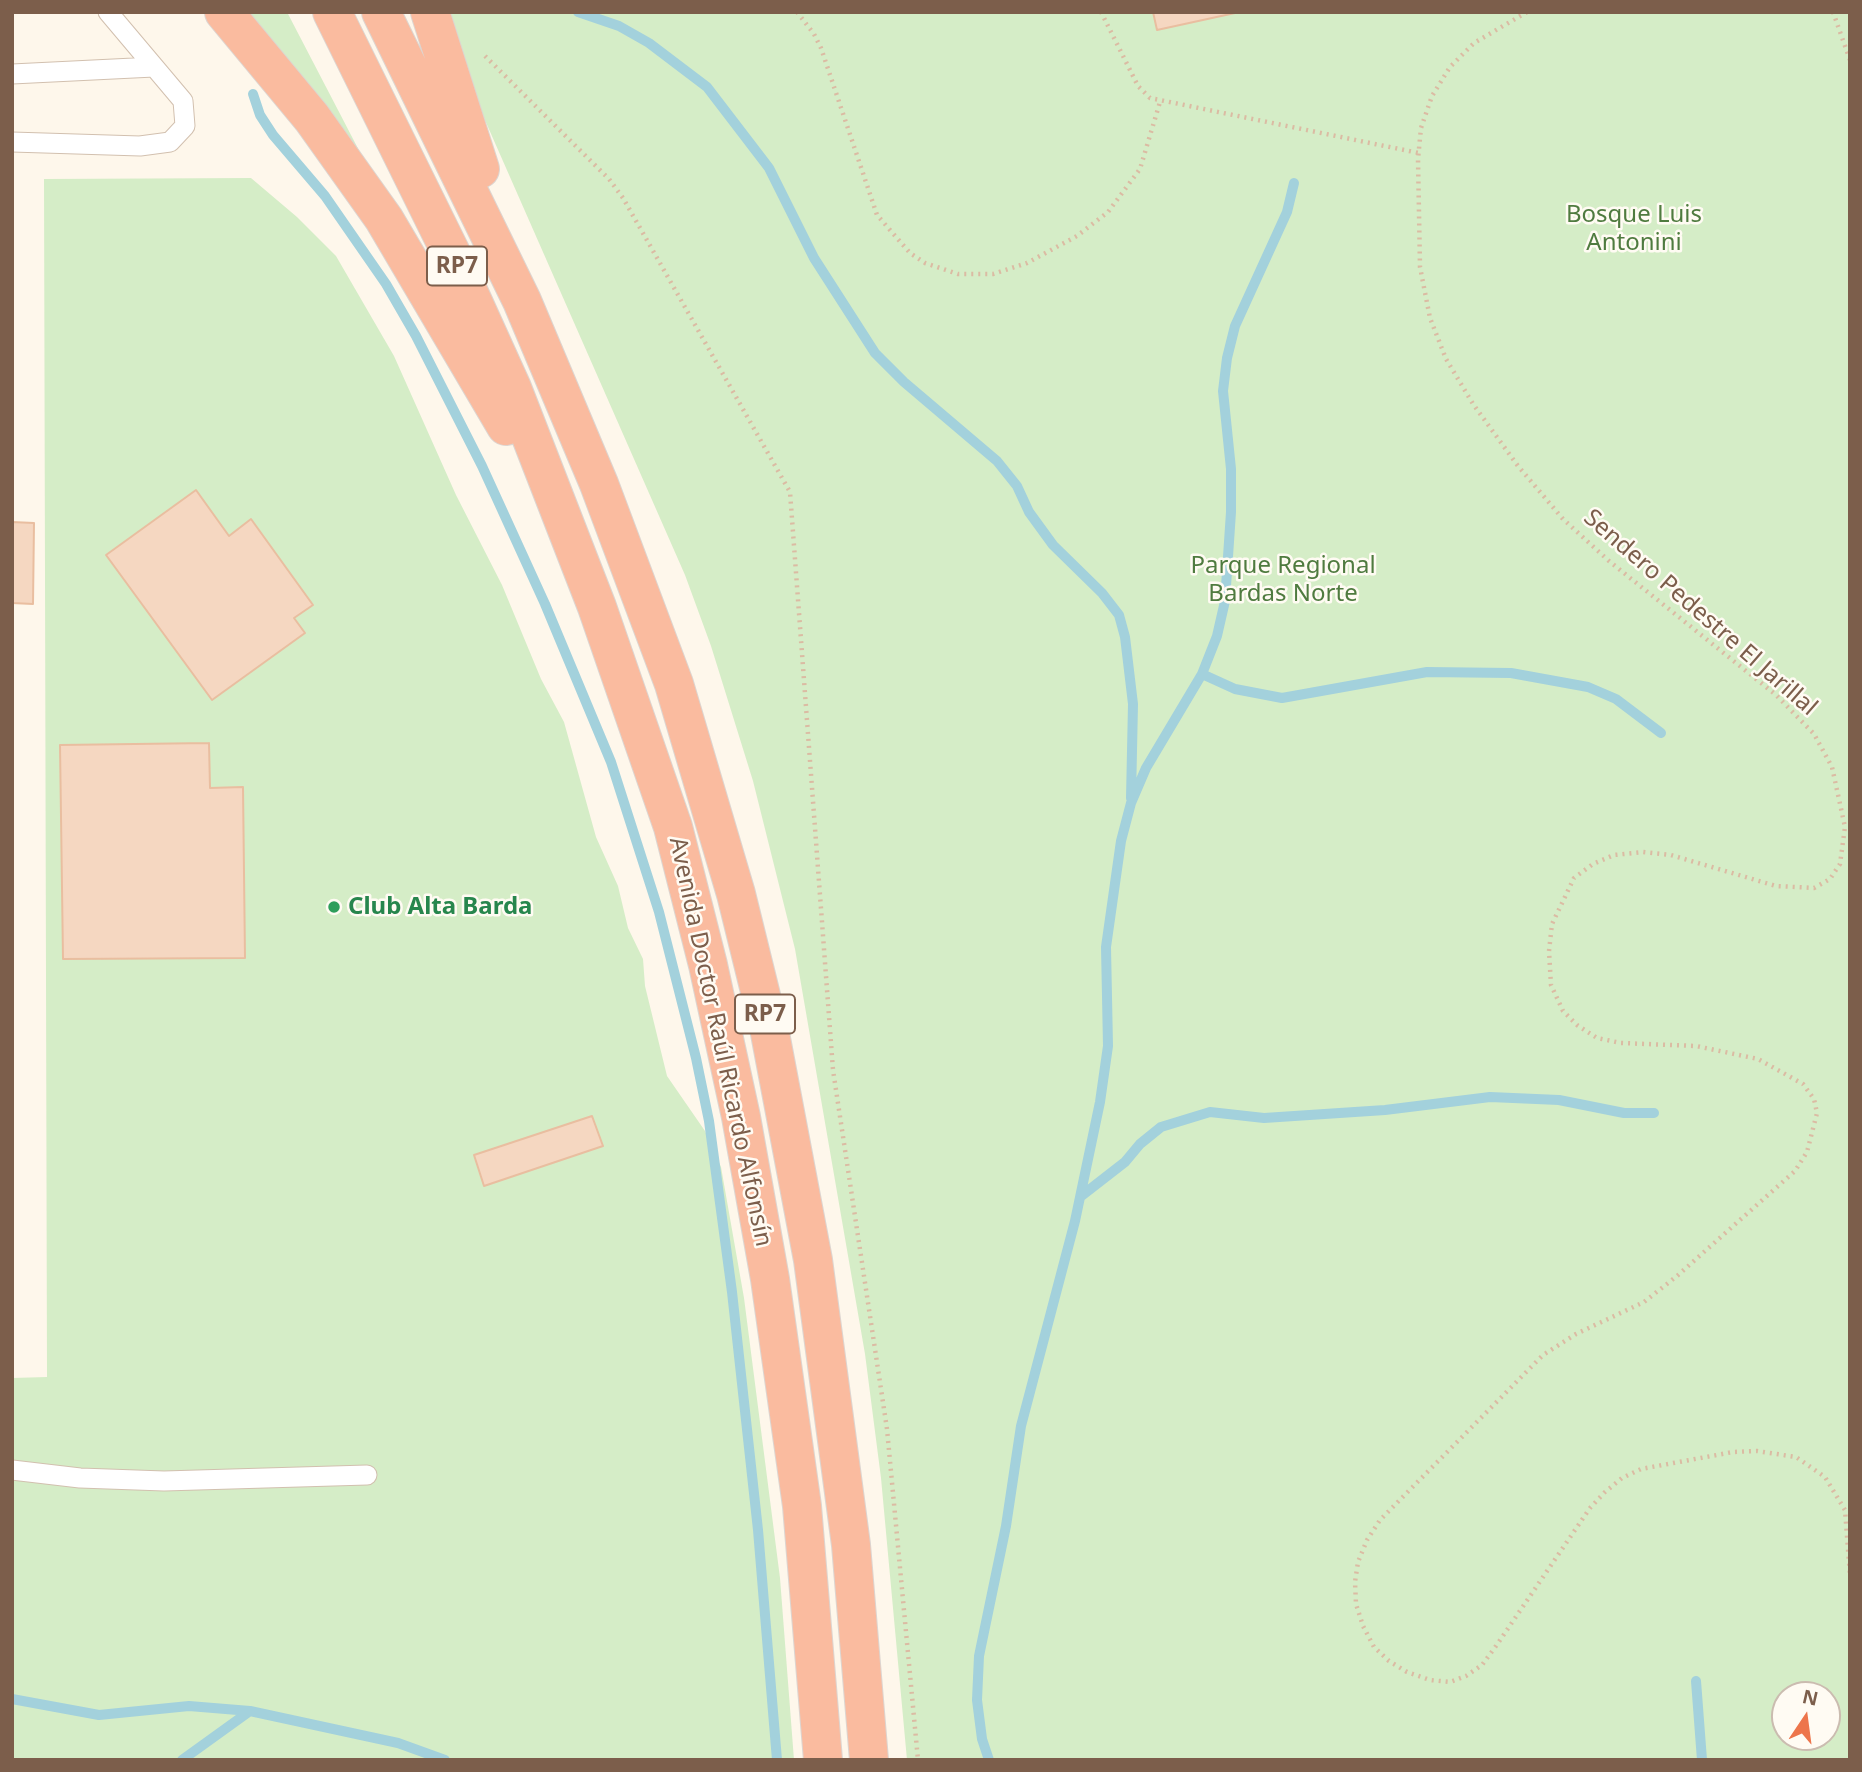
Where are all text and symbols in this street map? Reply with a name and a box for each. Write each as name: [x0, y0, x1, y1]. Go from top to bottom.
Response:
park label: Bosque Luis Antonini: [1566, 201, 1702, 257]
road number: RP7: [427, 246, 487, 286]
street label: Sendero Pedestre El Jarillal: [1577, 504, 1823, 722]
park label: Parque Regional Bardas Norte: [1190, 552, 1376, 608]
street label: Avenida Doctor Raúl Ricardo Alfonsín: [662, 835, 778, 1249]
place label: Club Alta Barda: [348, 893, 532, 921]
marker: Club Alta Barda: [326, 899, 342, 915]
road number: RP7: [735, 995, 795, 1034]
north arrow: [1771, 1681, 1841, 1751]
text: N: [1800, 1683, 1821, 1712]

